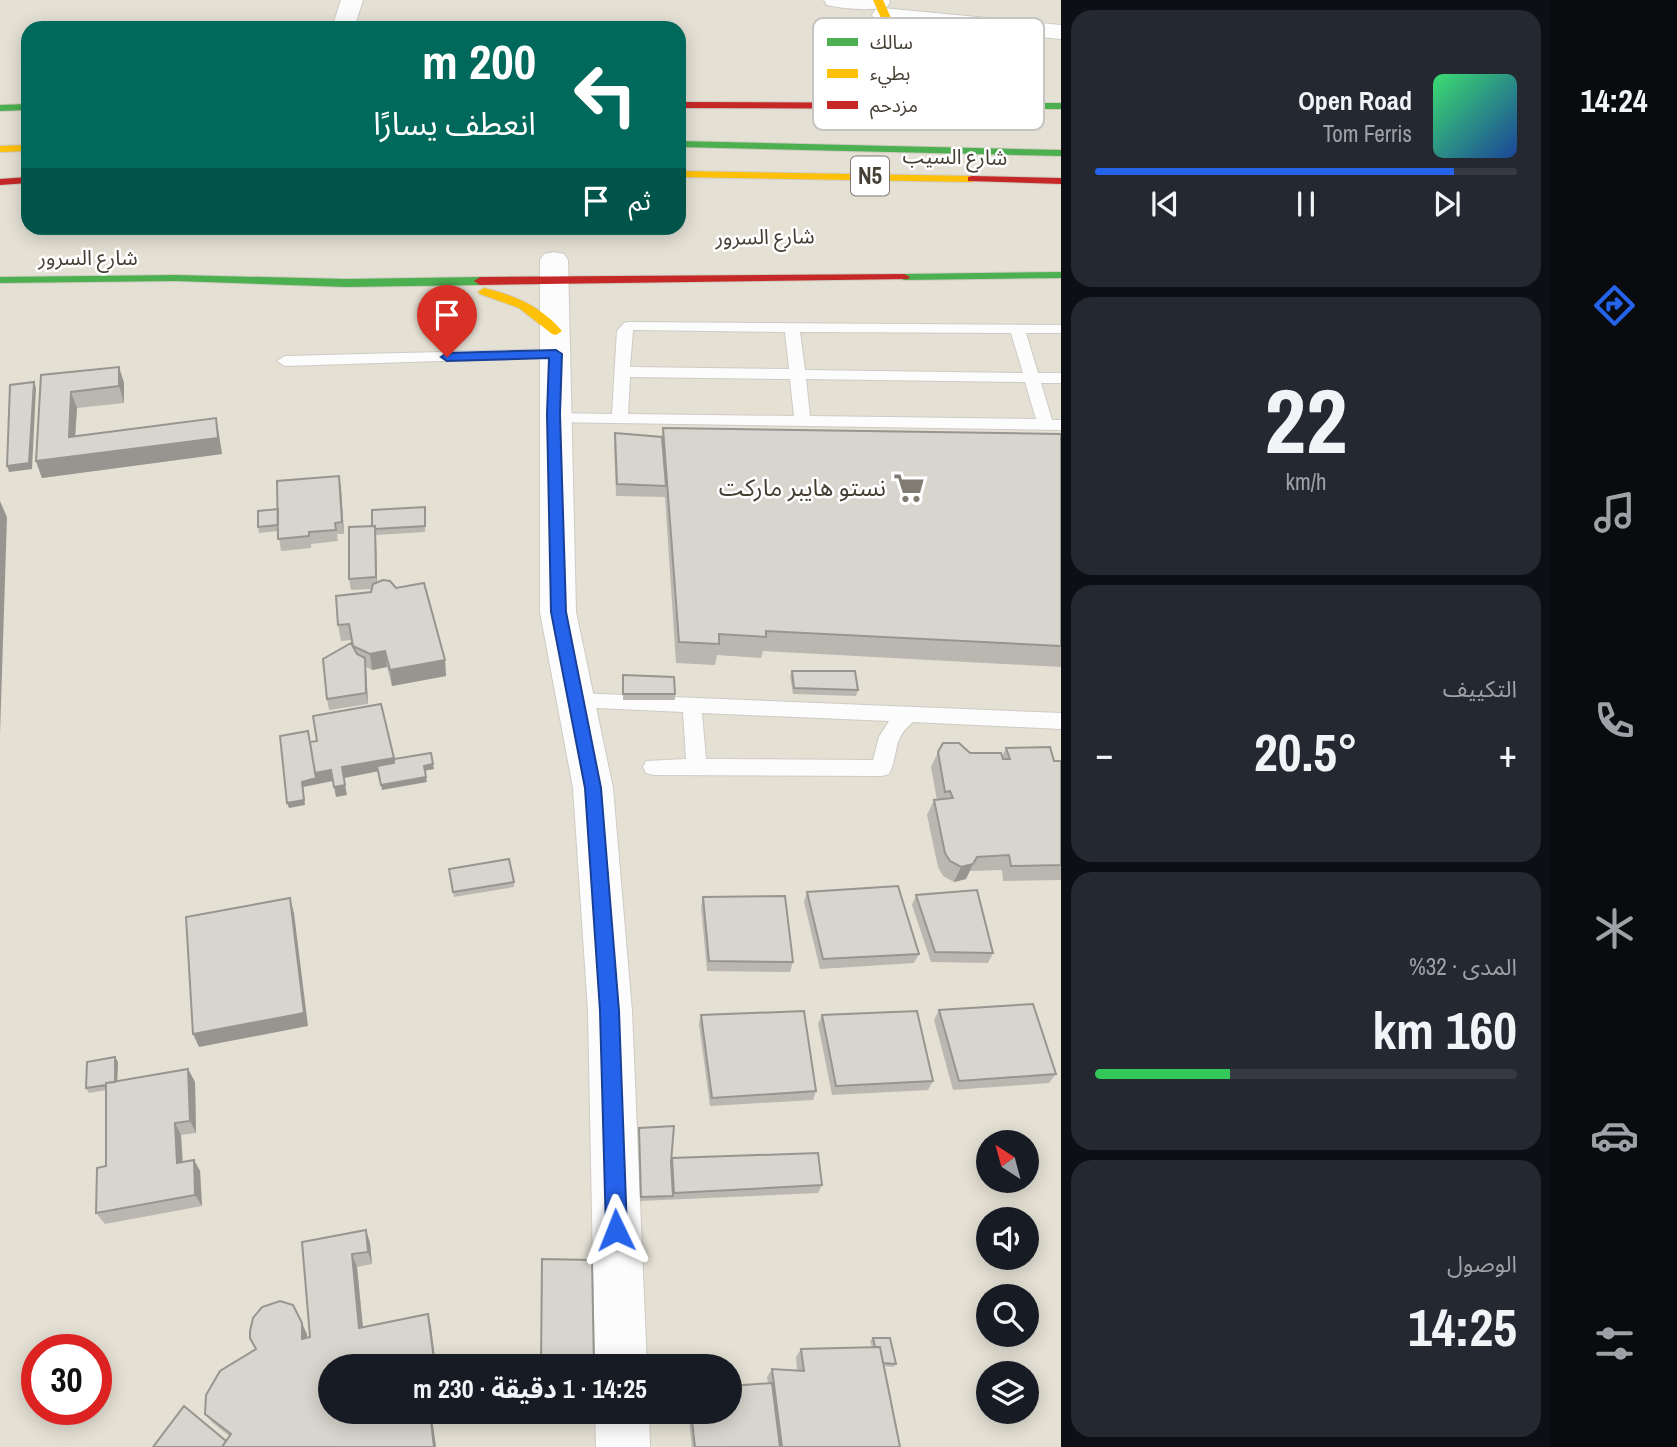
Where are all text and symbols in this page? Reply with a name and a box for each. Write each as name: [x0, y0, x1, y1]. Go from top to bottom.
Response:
legend: [813, 18, 1044, 130]
text: 200 m: [422, 28, 536, 94]
text: سالك: [870, 29, 913, 55]
icon: left: [560, 49, 651, 140]
text: بطيء: [870, 60, 910, 88]
text: 14:24: [1580, 79, 1648, 122]
text: Open Road: [1298, 83, 1412, 118]
text: مزدحم: [870, 92, 918, 120]
text: انعطف يسارًا: [373, 102, 536, 145]
text: Tom Ferris: [1323, 118, 1412, 149]
street label: شارع السيب: [902, 141, 1008, 173]
road number: N5: [851, 156, 889, 196]
icon: arrive: [577, 182, 615, 220]
text: ثم: [629, 183, 651, 218]
icon: previous: [1146, 185, 1184, 223]
icon: pause: [1287, 185, 1325, 223]
icon: next: [1428, 185, 1466, 223]
street label: شارع السرور: [714, 221, 815, 253]
street label: شارع السرور: [37, 243, 138, 273]
icon: directions: [1590, 281, 1639, 330]
pin: [417, 285, 477, 357]
icon: arrive: [428, 296, 466, 334]
text: 22: [1265, 359, 1348, 481]
text: km/h: [1286, 466, 1326, 497]
place label: نستو هايبر ماركت: [719, 471, 886, 503]
supermarket icon: نستو هايبر ماركت: [892, 471, 926, 505]
icon: music: [1590, 488, 1639, 537]
text: التكييف: [1443, 673, 1517, 704]
icon: phone: [1590, 696, 1639, 745]
text: 20.5°: [1254, 717, 1358, 787]
text: −: [1095, 728, 1113, 779]
text: +: [1499, 728, 1517, 779]
icon: climate: [1590, 904, 1639, 953]
text: المدى · 32%: [1409, 951, 1517, 982]
text: 160 km: [1372, 995, 1517, 1065]
icon: car: [1590, 1111, 1639, 1160]
north arrow: [976, 1130, 1040, 1194]
map controls: [976, 1130, 1039, 1424]
position arrow: [579, 1193, 653, 1267]
button: sound: [976, 1207, 1039, 1270]
text: الوصول: [1447, 1248, 1517, 1279]
button: search: [976, 1284, 1039, 1347]
text: 14:25: [1408, 1292, 1517, 1362]
icon: filters: [1590, 1319, 1639, 1368]
speed limit sign: 30: [21, 1334, 112, 1425]
button: layers: [976, 1361, 1039, 1424]
text: 14:25 · 1 دقيقة · 230 m: [413, 1371, 647, 1406]

